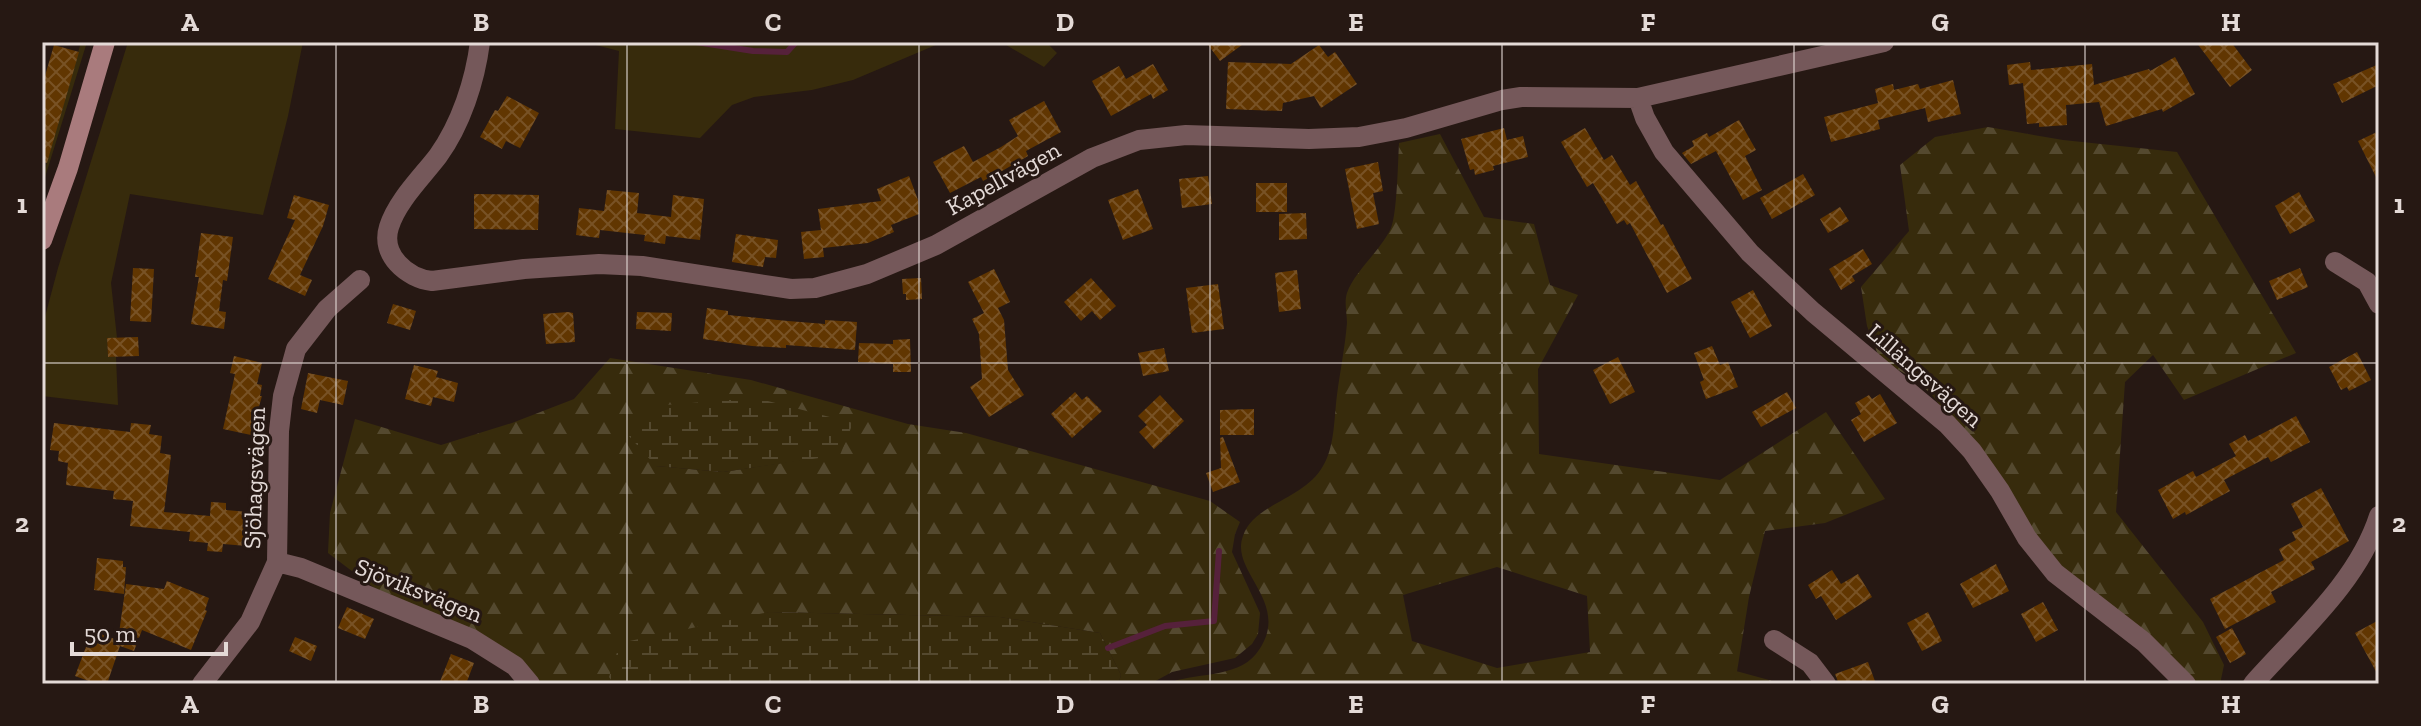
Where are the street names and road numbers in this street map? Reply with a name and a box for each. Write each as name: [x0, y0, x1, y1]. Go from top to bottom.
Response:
street label: Kapellvägen: [941, 135, 1065, 221]
street label: Lillängsvägen: [1861, 317, 1989, 433]
street label: Sjöhagsvägen: [237, 406, 271, 549]
street label: Sjöviksvägen: [351, 551, 487, 629]

